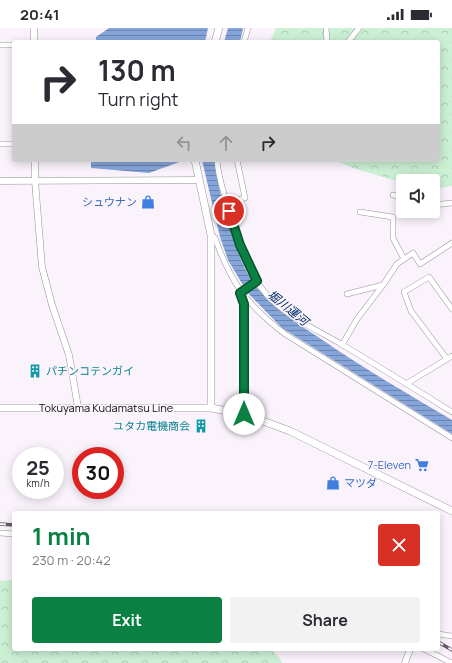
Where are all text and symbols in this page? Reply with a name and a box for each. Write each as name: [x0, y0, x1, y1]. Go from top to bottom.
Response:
text: 20:41: [20, 4, 60, 25]
text: 130 m: [98, 51, 176, 89]
icon: right: [32, 56, 84, 108]
text: Turn right: [98, 87, 179, 111]
icon: left: [173, 132, 195, 154]
icon: ahead: [215, 132, 237, 154]
icon: right: [257, 132, 279, 154]
map controls: [396, 174, 440, 218]
button: sound: [396, 174, 440, 218]
place label: シュウナン: [82, 194, 137, 209]
shop icon: シュウナン: [140, 194, 156, 210]
pin: [212, 194, 246, 228]
icon: arrive: [218, 200, 240, 222]
water label: 堀川運河: [264, 286, 314, 331]
building icon: パチンコテンガイ: [27, 363, 43, 379]
place label: パチンコテンガイ: [46, 363, 134, 378]
position arrow: [223, 393, 265, 435]
street label: Tokuyama Kudamatsu Line: [39, 400, 174, 415]
place label: ユタカ電機商会: [113, 418, 190, 433]
building icon: ユタカ電機商会: [193, 418, 209, 434]
speed limit sign: 30: [72, 447, 124, 499]
text: 25: [26, 454, 50, 481]
place label: 7-Eleven: [368, 457, 411, 472]
supermarket icon: 7-Eleven: [414, 457, 430, 473]
shop icon: マツダ: [325, 475, 341, 491]
place label: マツダ: [344, 475, 377, 490]
text: km/h: [26, 476, 50, 490]
text: 1 min: [32, 519, 91, 552]
button: close: [378, 524, 420, 566]
text: 230 m · 20:42: [32, 551, 111, 569]
button: Exit: [32, 597, 222, 643]
button: Share: [230, 597, 420, 643]

